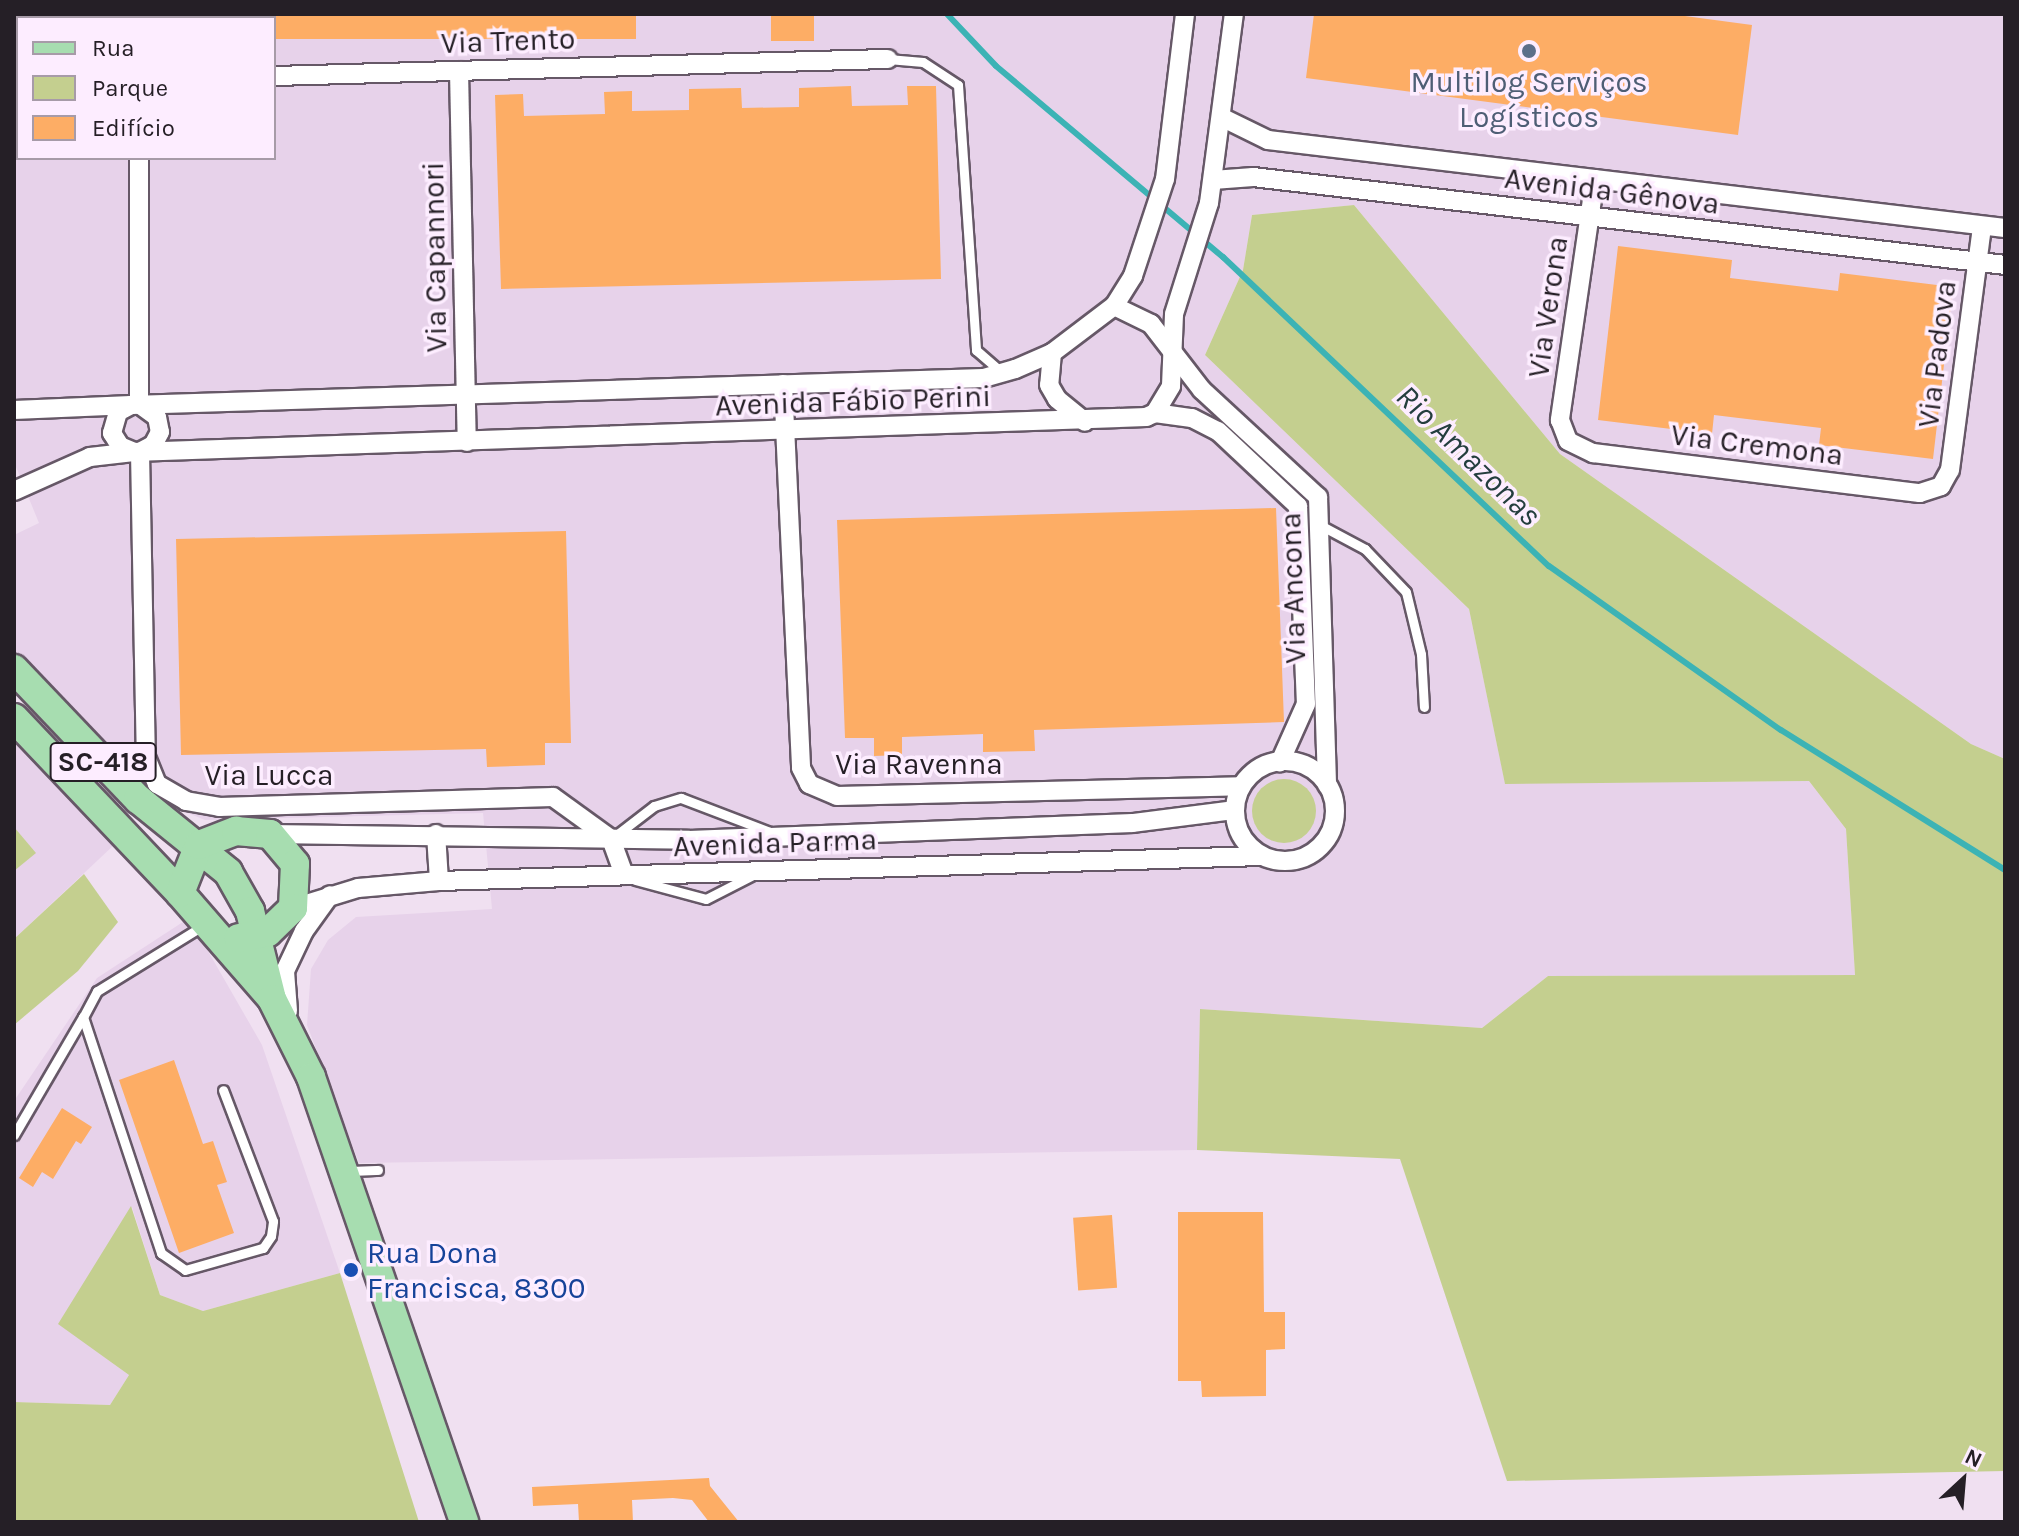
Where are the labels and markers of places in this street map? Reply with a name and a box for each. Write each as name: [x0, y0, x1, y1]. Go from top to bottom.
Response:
marker: Multilog Serviços Logísticos: [1520, 42, 1538, 60]
place label: Multilog Serviços Logísticos: [1410, 64, 1648, 134]
place label: Rua Dona Francisca, 8300: [367, 1235, 586, 1306]
marker: Rua Dona Francisca, 8300: [342, 1261, 360, 1279]

